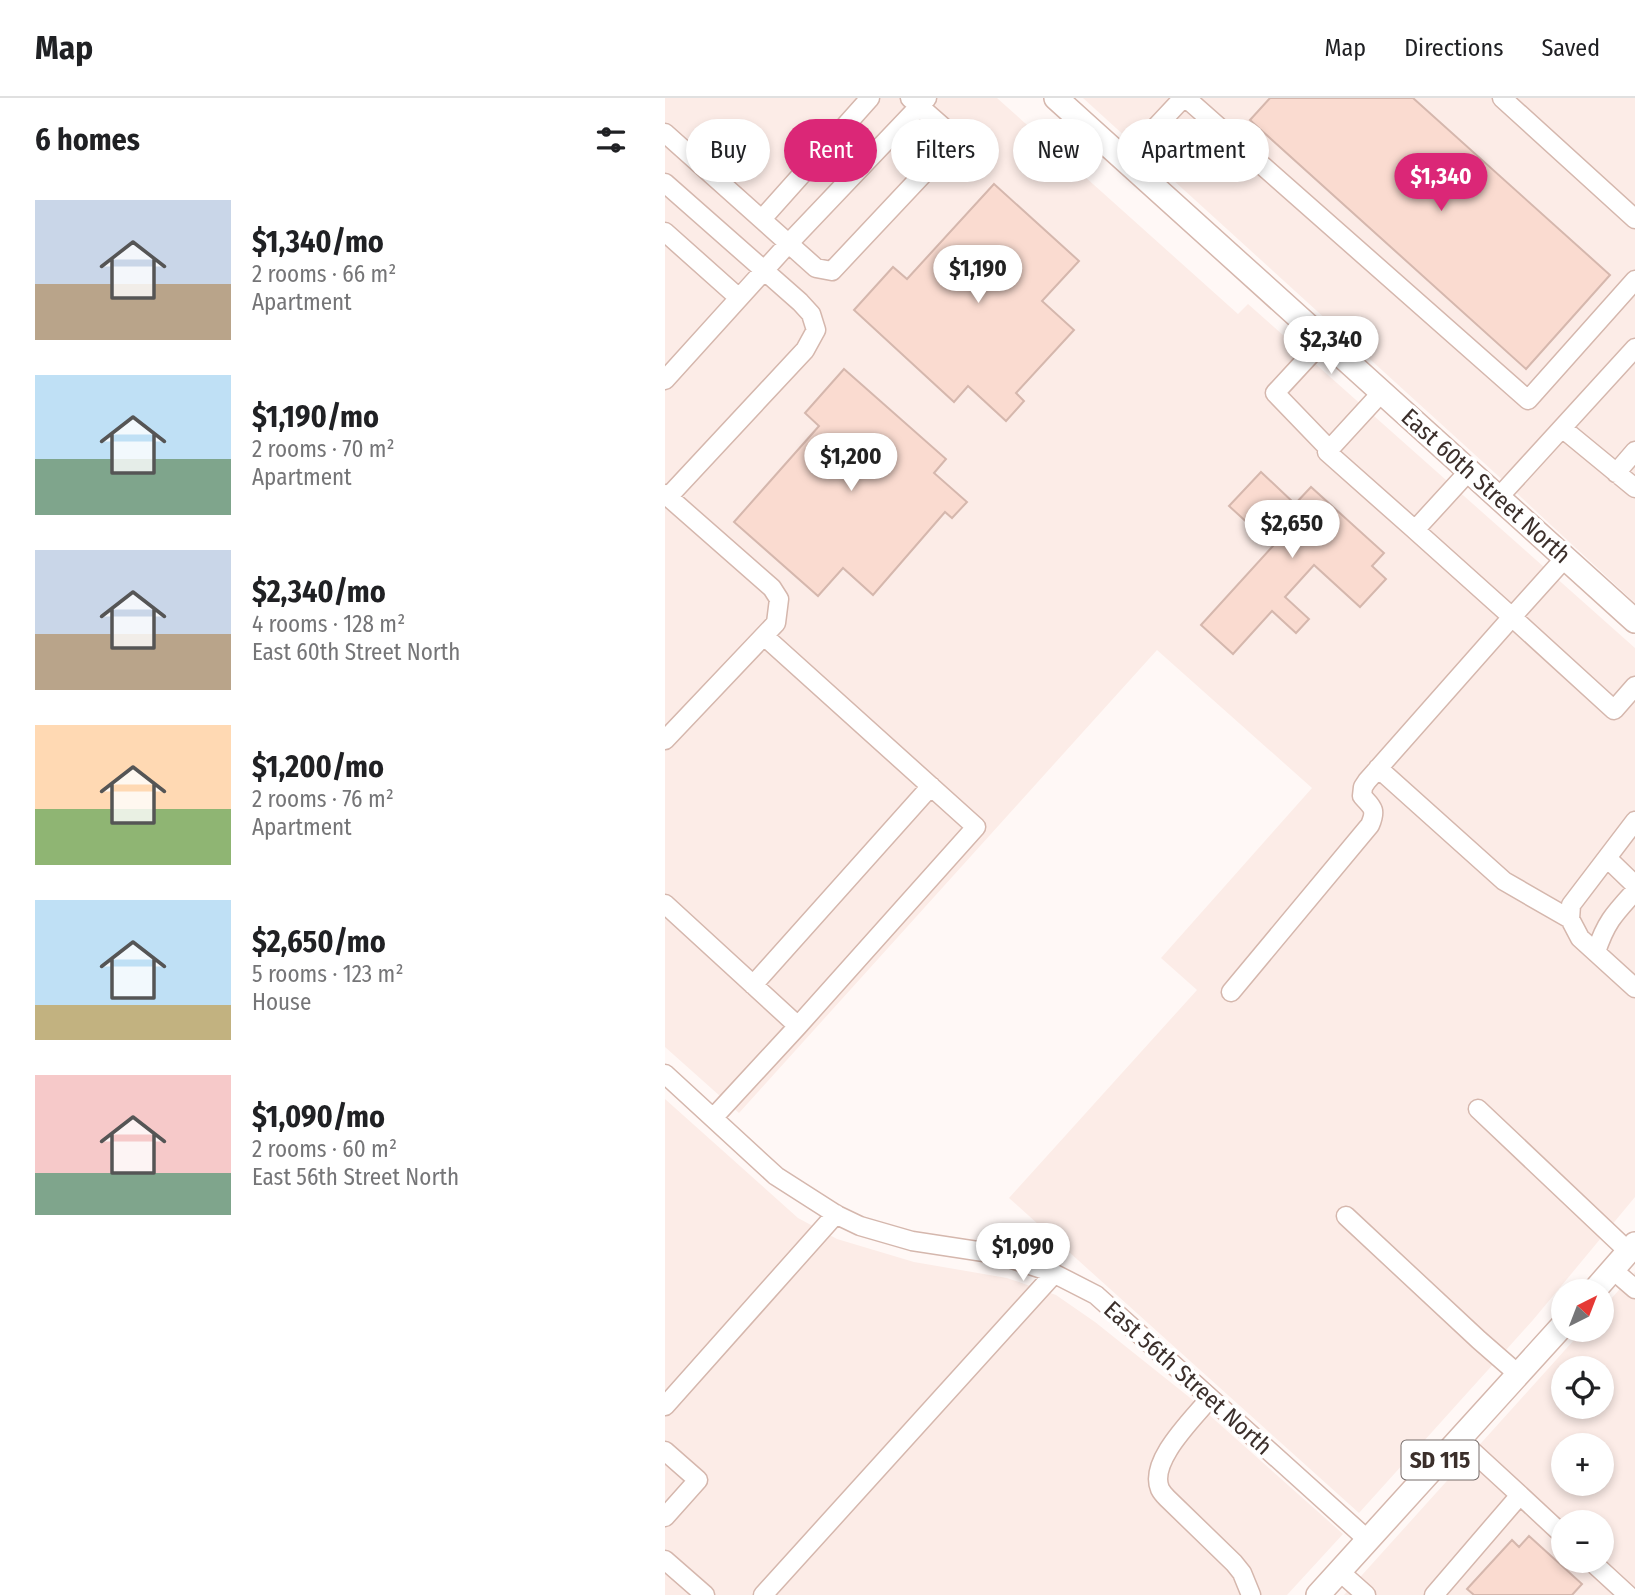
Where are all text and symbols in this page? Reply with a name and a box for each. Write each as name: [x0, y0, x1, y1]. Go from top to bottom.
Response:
text: Map: [35, 28, 93, 68]
text: Map: [1325, 34, 1366, 62]
text: Directions: [1404, 34, 1503, 62]
text: Saved: [1541, 34, 1600, 62]
chip: Buy: [686, 119, 770, 182]
chip: Rent: [784, 119, 877, 182]
chip: Filters: [891, 119, 999, 182]
chip: New: [1013, 119, 1103, 182]
chip: Apartment: [1117, 119, 1269, 182]
icon: filters: [592, 121, 630, 159]
text: 6 homes: [35, 122, 140, 158]
pin: $1,340: [1384, 153, 1498, 213]
text: $1,340: [1410, 162, 1472, 190]
text: $1,340/mo: [252, 224, 384, 260]
icon: home: [91, 228, 175, 312]
pin: $1,190: [921, 246, 1035, 305]
text: $1,190: [949, 254, 1007, 282]
text: 2 rooms · 66 m²: [252, 260, 396, 288]
text: Apartment: [252, 288, 352, 316]
pin: $2,340: [1274, 316, 1388, 376]
text: $2,340: [1300, 325, 1362, 353]
text: $1,190/mo: [252, 399, 379, 435]
icon: home: [91, 403, 175, 487]
street label: East 60th Street North: [1396, 403, 1576, 569]
pin: $1,200: [794, 434, 908, 493]
text: 2 rooms · 70 m²: [252, 435, 395, 463]
text: $1,200: [820, 442, 882, 470]
text: Apartment: [252, 463, 352, 491]
pin: $2,650: [1235, 500, 1349, 560]
text: $2,650: [1261, 509, 1323, 537]
text: $2,340/mo: [252, 574, 386, 610]
icon: home: [91, 578, 175, 662]
text: 4 rooms · 128 m²: [252, 610, 405, 638]
text: East 60th Street North: [252, 638, 461, 666]
text: $1,200/mo: [252, 749, 384, 785]
icon: home: [91, 753, 175, 837]
text: 2 rooms · 76 m²: [252, 785, 394, 813]
text: Apartment: [252, 813, 352, 841]
text: $2,650/mo: [252, 924, 386, 960]
icon: home: [91, 928, 175, 1012]
text: 5 rooms · 123 m²: [252, 960, 403, 988]
text: House: [252, 988, 311, 1016]
text: $1,090/mo: [252, 1099, 385, 1135]
icon: home: [91, 1103, 175, 1187]
text: 2 rooms · 60 m²: [252, 1135, 397, 1163]
text: East 56th Street North: [252, 1163, 459, 1191]
pin: $1,090: [966, 1224, 1080, 1283]
text: $1,090: [992, 1232, 1054, 1260]
north arrow: [1551, 1279, 1613, 1342]
map controls: [1551, 1279, 1614, 1573]
street label: East 56th Street North: [1098, 1295, 1278, 1461]
button: locate: [1551, 1356, 1614, 1419]
button: +: [1551, 1433, 1614, 1496]
road number: SD 115: [1401, 1441, 1479, 1480]
button: −: [1551, 1510, 1614, 1573]

